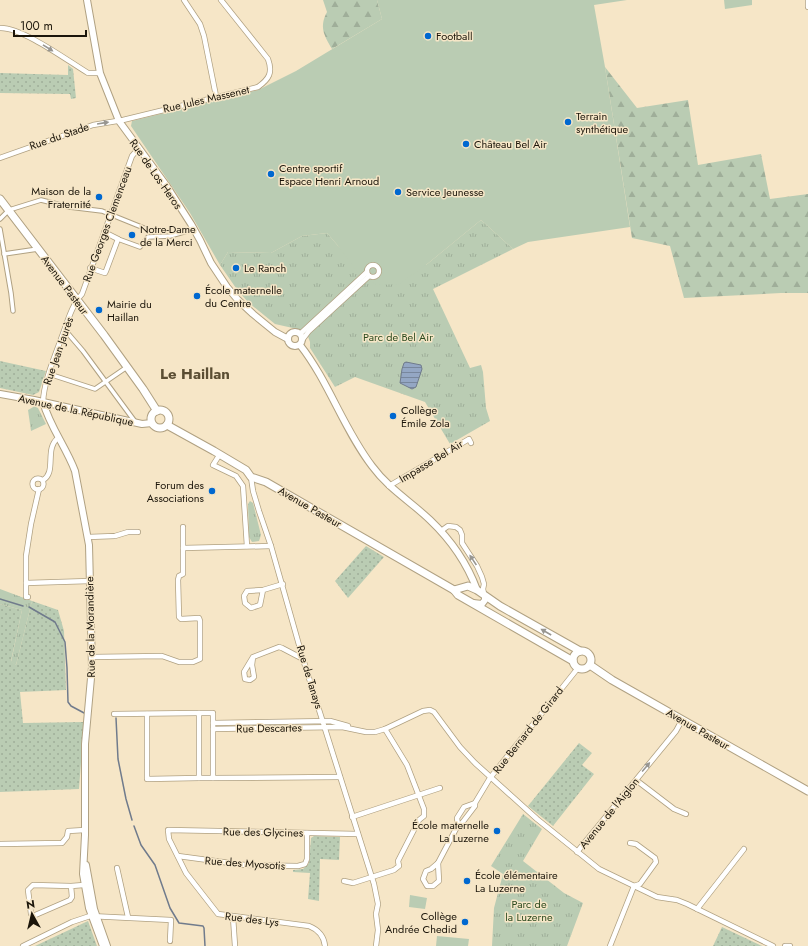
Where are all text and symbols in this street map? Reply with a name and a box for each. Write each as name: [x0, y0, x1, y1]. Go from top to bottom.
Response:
scale bar: [14, 12, 86, 38]
text: 100 m: [20, 17, 53, 35]
place label: Football: [436, 28, 472, 44]
marker: Football: [423, 31, 433, 41]
one-way arrow: [42, 45, 54, 52]
street label: Rue Jules Massenet: [161, 81, 251, 117]
place label: Terrain synthétique: [576, 108, 629, 137]
marker: Terrain synthétique: [563, 117, 573, 127]
street label: Rue du Stade: [27, 118, 91, 154]
one-way arrow: [97, 120, 109, 126]
street label: Rue de Los Heros: [126, 136, 187, 213]
place label: Château Bel Air: [474, 136, 547, 152]
marker: Château Bel Air: [461, 139, 471, 149]
place label: Centre sportif Espace Henri Arnoud: [279, 160, 379, 189]
street label: Rue Georges Clemenceau: [79, 164, 135, 284]
marker: Centre sportif Espace Henri Arnoud: [266, 169, 276, 179]
place label: Maison de la Fraternité: [31, 183, 91, 212]
place label: Service Jeunesse: [406, 184, 484, 200]
marker: Service Jeunesse: [393, 187, 403, 197]
marker: Maison de la Fraternité: [94, 192, 104, 202]
place label: Notre-Dame de la Merci: [140, 221, 196, 250]
marker: Notre-Dame de la Merci: [127, 230, 137, 240]
street label: Avenue Pasteur: [37, 252, 93, 318]
place label: Le Ranch: [244, 260, 286, 276]
marker: Le Ranch: [231, 263, 241, 273]
place label: École maternelle du Centre: [205, 282, 282, 311]
marker: École maternelle du Centre: [192, 291, 202, 301]
place label: Mairie du Haillan: [107, 296, 152, 325]
marker: Mairie du Haillan: [94, 305, 104, 315]
street label: Rue Jean Jaurès: [39, 314, 77, 387]
park label: Parc de Bel Air: [363, 329, 433, 345]
district label: Le Haillan: [160, 363, 230, 385]
street label: Avenue de la République: [17, 390, 135, 430]
place label: Collège Émile Zola: [401, 402, 449, 431]
marker: Collège Émile Zola: [388, 411, 398, 421]
street label: Impasse Bel Air: [396, 435, 466, 486]
place label: Forum des Associations: [147, 477, 205, 506]
street label: Avenue Pasteur: [275, 482, 345, 532]
marker: Forum des Associations: [207, 486, 217, 496]
one-way arrow: [470, 554, 477, 566]
street label: Rue de la Morandière: [81, 576, 99, 678]
one-way arrow: [540, 629, 552, 636]
street label: Rue de Tanays: [293, 643, 327, 711]
street label: Rue Bernard de Girard: [489, 683, 567, 777]
street label: Avenue Pasteur: [663, 704, 733, 754]
street label: Rue Descartes: [236, 719, 302, 737]
one-way arrow: [642, 762, 651, 772]
street label: Avenue de l'Aiglon: [575, 774, 643, 852]
place label: École maternelle La Luzerne: [412, 817, 489, 846]
street label: Rue des Glycines: [223, 823, 304, 841]
marker: École maternelle La Luzerne: [492, 826, 502, 836]
street label: Rue des Myosotis: [204, 852, 286, 874]
place label: École élémentaire La Luzerne: [475, 867, 558, 896]
marker: École élémentaire La Luzerne: [462, 876, 472, 886]
north arrow: [12, 894, 52, 934]
text: N: [25, 896, 36, 913]
park label: Parc de la Luzerne: [505, 896, 553, 925]
street label: Rue des Lys: [224, 908, 280, 930]
place label: Collège Andrée Chedid: [385, 908, 457, 937]
marker: Collège Andrée Chedid: [460, 917, 470, 927]

